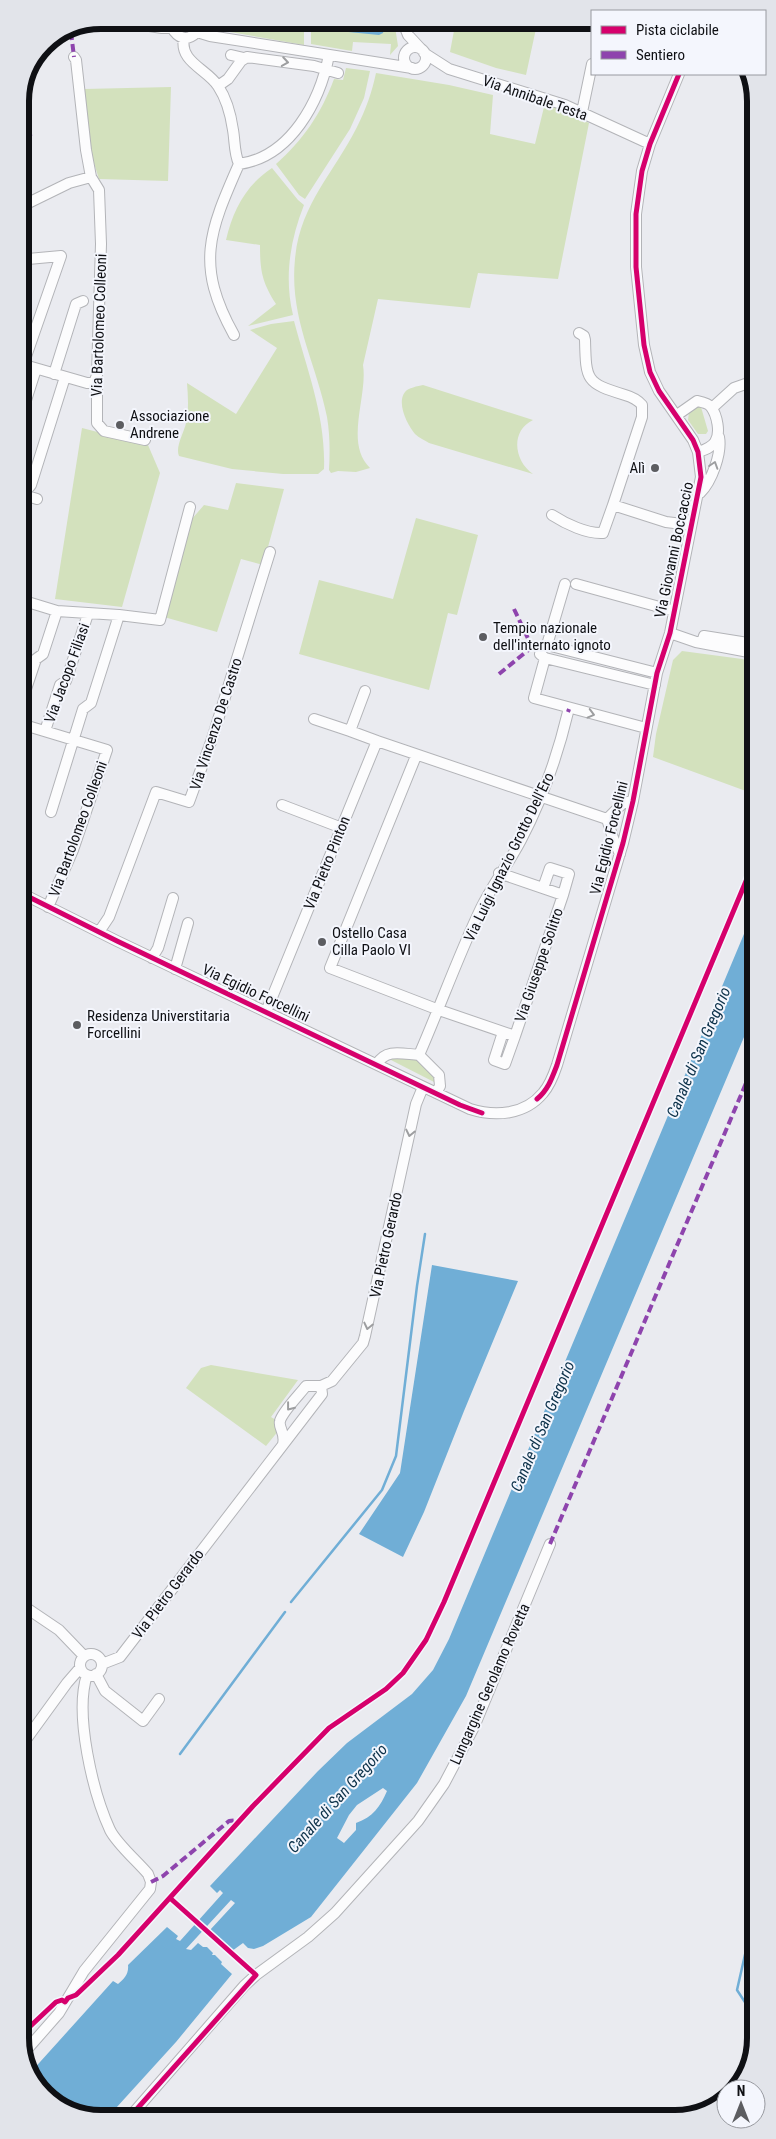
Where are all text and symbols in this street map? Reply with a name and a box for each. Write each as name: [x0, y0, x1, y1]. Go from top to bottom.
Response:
legend: [591, 10, 766, 75]
text: Pista ciclabile: [636, 21, 719, 39]
text: Sentiero: [636, 46, 685, 64]
one-way arrow: [281, 56, 290, 66]
street label: Via Annibale Testa: [480, 72, 590, 124]
street label: Via Bartolomeo Colleoni: [88, 253, 110, 397]
place label: Associazione Andrene: [130, 407, 209, 442]
marker: Associazione Andrene: [114, 419, 126, 431]
place label: Alì: [629, 459, 645, 477]
one-way arrow: [708, 461, 718, 470]
marker: Alì: [649, 462, 661, 474]
street label: Via Giovanni Boccaccio: [651, 480, 697, 620]
place label: Tempio nazionale dell'internato ignoto: [493, 619, 611, 654]
street label: Via Jacopo Filiasi: [41, 621, 93, 725]
marker: Tempio nazionale dell'internato ignoto: [477, 631, 489, 643]
street label: Via Vincenzo De Castro: [186, 655, 246, 793]
one-way arrow: [586, 709, 594, 719]
street label: Via Bartolomeo Colleoni: [45, 759, 111, 899]
street label: Via Luigi Ignazio Grotto Dell'Ero: [460, 770, 558, 944]
street label: Via Egidio Forcellini: [586, 779, 632, 897]
street label: Via Pietro Pinton: [300, 814, 354, 912]
street label: Via Giuseppe Solitro: [511, 905, 567, 1025]
place label: Ostello Casa Cilla Paolo VI: [332, 924, 411, 959]
marker: Ostello Casa Cilla Paolo VI: [316, 936, 328, 948]
street label: Via Egidio Forcellini: [199, 960, 313, 1026]
water label: Canale di San Gregorio: [662, 984, 735, 1120]
place label: Residenza Universtitaria Forcellini: [87, 1007, 230, 1042]
marker: Residenza Universtitaria Forcellini: [71, 1019, 83, 1031]
one-way arrow: [405, 1129, 416, 1138]
street label: Via Pietro Gerardo: [366, 1190, 406, 1300]
one-way arrow: [363, 1322, 373, 1331]
water label: Canale di San Gregorio: [506, 1358, 579, 1494]
one-way arrow: [287, 1401, 295, 1410]
street label: Via Pietro Gerardo: [128, 1546, 208, 1642]
street label: Lungargine Gerolamo Rovetta: [446, 1601, 534, 1767]
water label: Canale di San Gregorio: [284, 1740, 391, 1857]
north arrow: [716, 2079, 766, 2129]
text: N: [737, 2083, 745, 2099]

